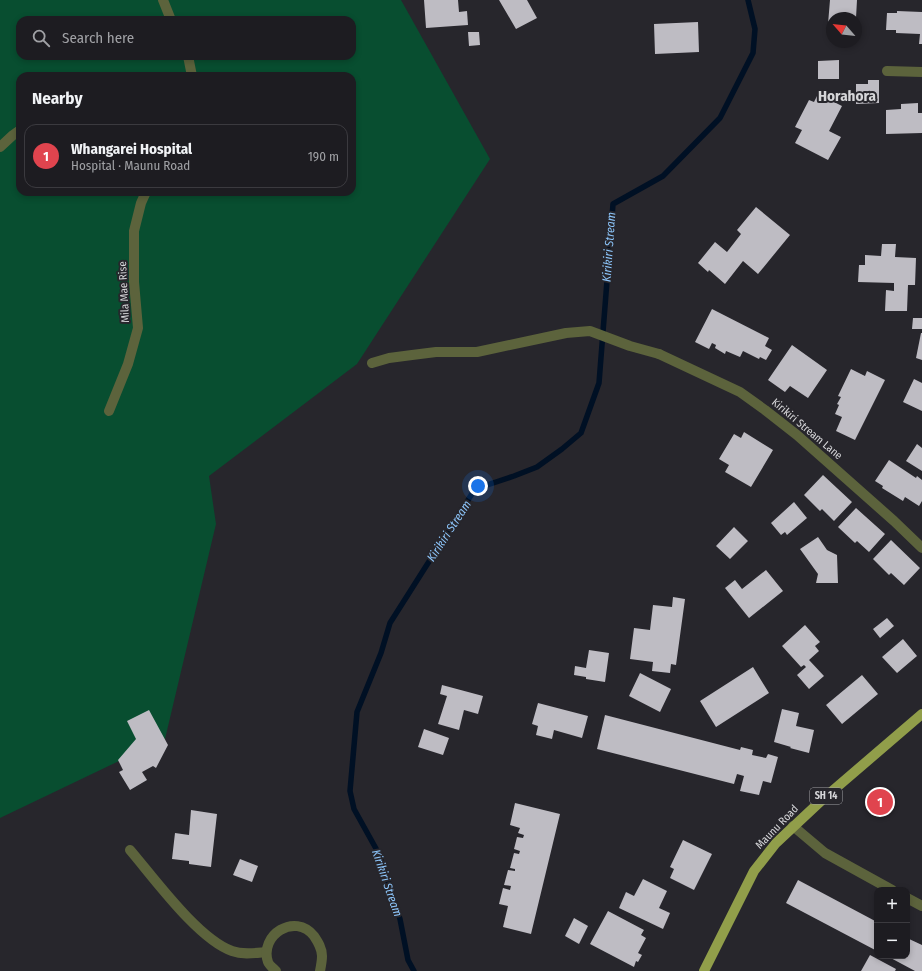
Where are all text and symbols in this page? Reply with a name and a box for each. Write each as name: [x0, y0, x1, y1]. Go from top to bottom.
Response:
north arrow: [826, 12, 862, 48]
search box: [16, 16, 356, 60]
icon: search: [30, 27, 52, 49]
text: Search here: [62, 29, 134, 47]
district label: Horahora: [818, 87, 877, 105]
text: Nearby: [32, 88, 83, 109]
text: Whangarei Hospital: [71, 140, 192, 158]
text: 1: [43, 149, 49, 164]
text: 190 m: [308, 149, 339, 164]
text: Hospital · Maunu Road: [71, 158, 190, 173]
water label: Kirikiri Stream: [600, 212, 618, 282]
street label: Mila Mae Rise: [116, 261, 132, 323]
street label: Kirikiri Stream Lane: [769, 396, 845, 462]
your location: [468, 476, 488, 496]
water label: Kirikiri Stream: [424, 498, 474, 564]
pin: 1: [867, 787, 893, 817]
road number: SH 14: [810, 788, 842, 804]
street label: Maunu Road: [753, 802, 801, 852]
water label: Kirikiri Stream: [369, 848, 405, 918]
map controls: [874, 887, 910, 959]
button: +: [874, 887, 910, 923]
button: −: [874, 923, 910, 959]

